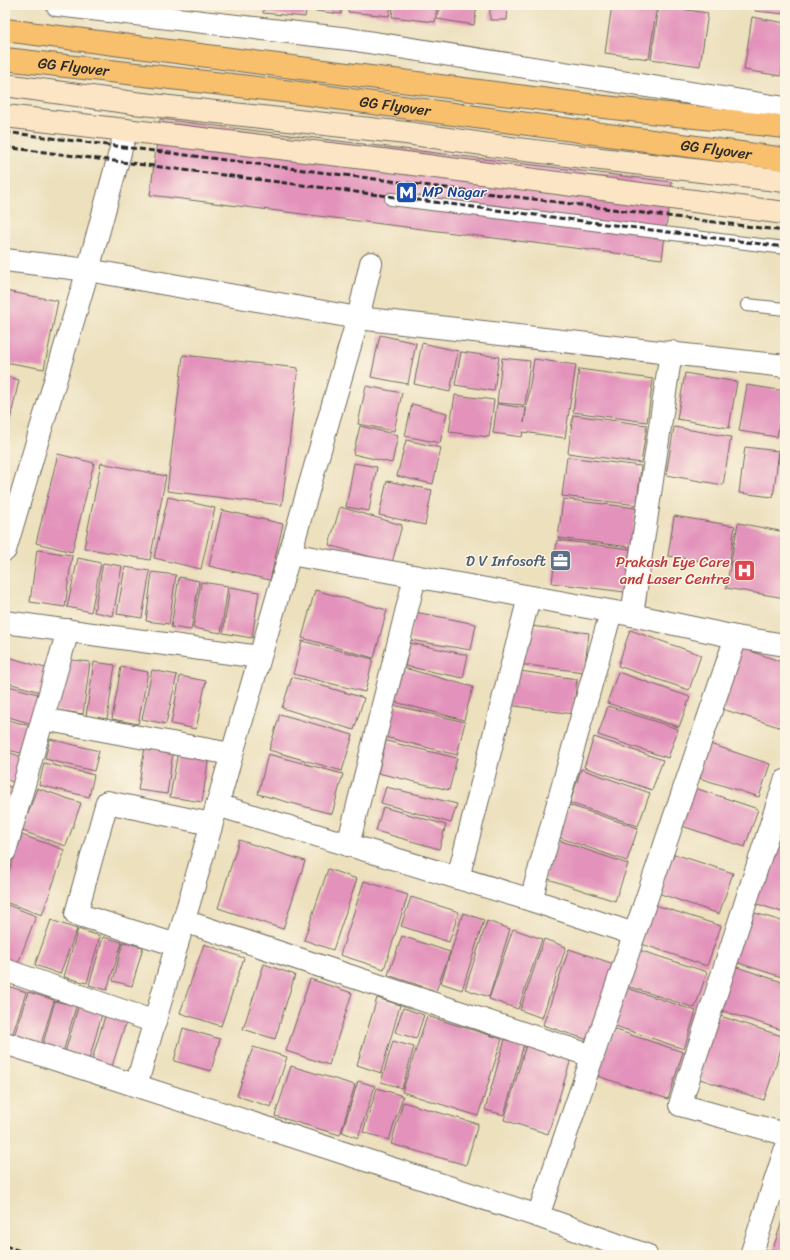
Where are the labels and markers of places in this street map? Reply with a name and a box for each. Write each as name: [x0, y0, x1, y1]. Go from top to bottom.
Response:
metro station icon: MP Nagar: [394, 179, 420, 205]
place label: MP Nagar: [422, 179, 487, 205]
place label: D V Infosoft: [466, 548, 546, 574]
office icon: D V Infosoft: [548, 548, 574, 574]
place label: Prakash Eye Care and Laser Centre: [616, 549, 730, 592]
hospital icon: Prakash Eye Care and Laser Centre: [732, 558, 758, 584]

